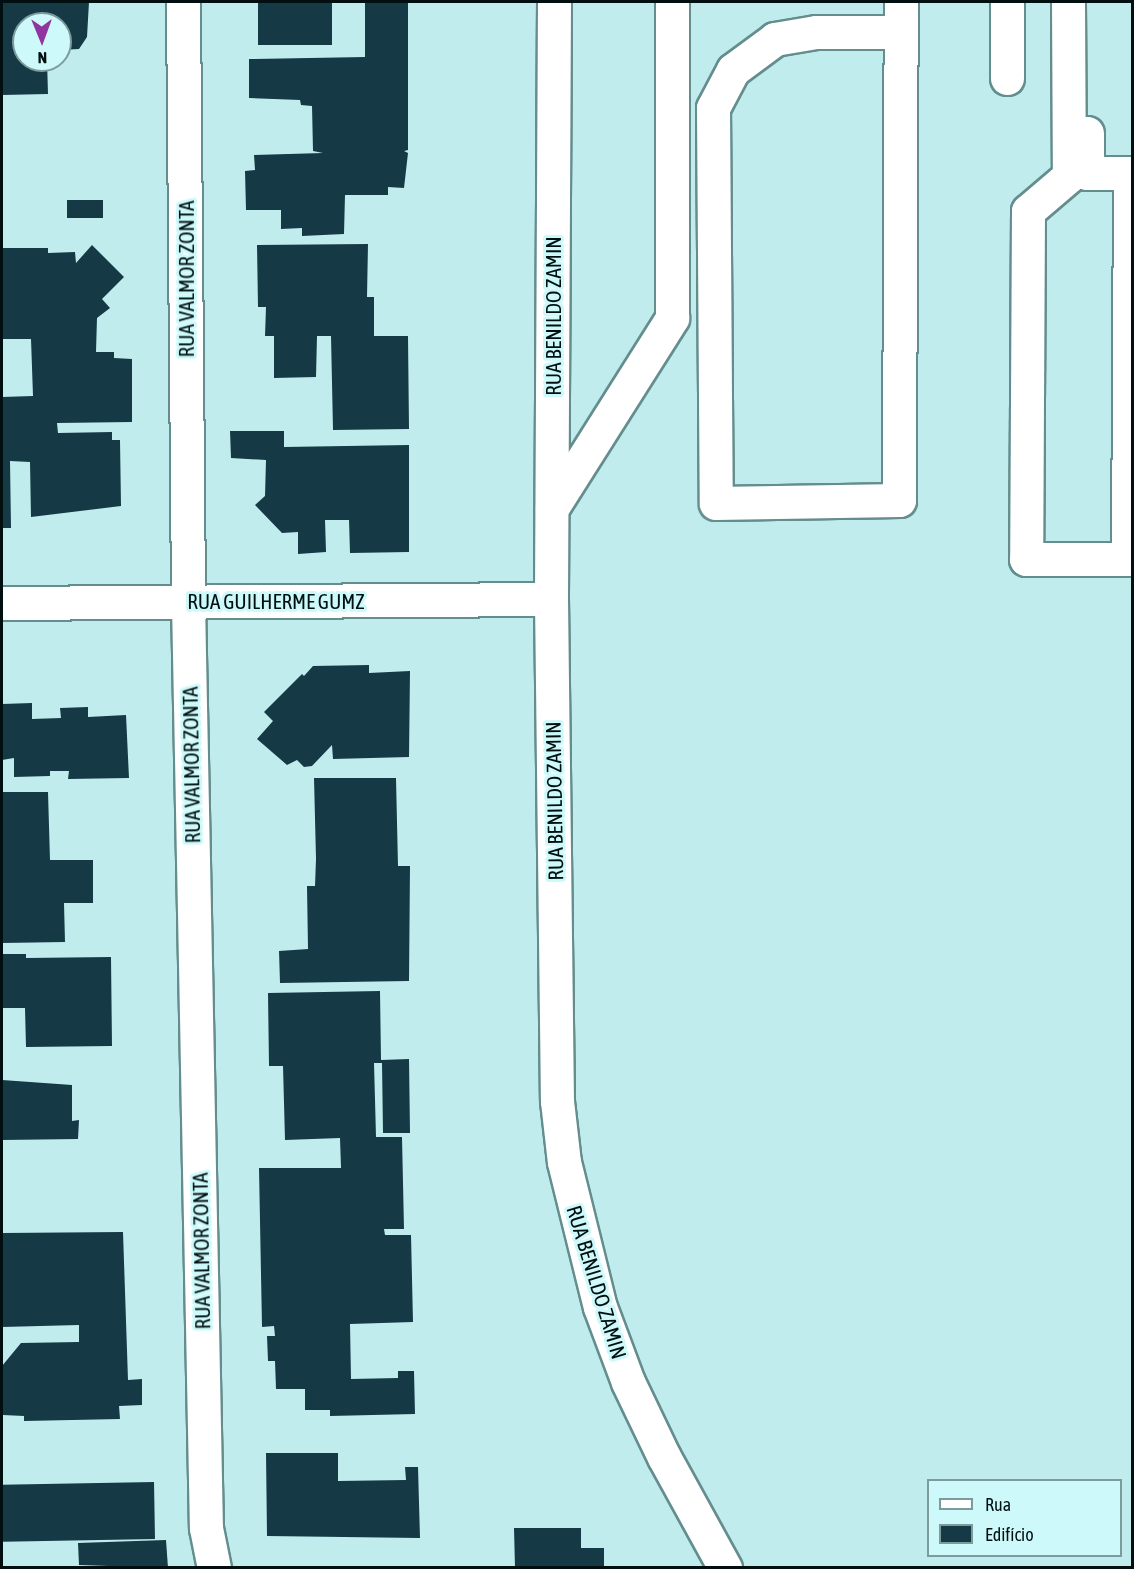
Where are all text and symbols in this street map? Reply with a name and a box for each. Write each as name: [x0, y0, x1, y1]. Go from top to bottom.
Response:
north arrow: [12, 12, 72, 72]
text: N: [37, 49, 47, 67]
street label: RUA VALMOR ZONTA: [173, 201, 199, 357]
street label: RUA BENILDO ZAMIN: [540, 236, 566, 396]
street label: RUA GUILHERME GUMZ: [187, 588, 365, 614]
street label: RUA VALMOR ZONTA: [177, 686, 205, 844]
street label: RUA BENILDO ZAMIN: [540, 721, 568, 881]
street label: RUA VALMOR ZONTA: [187, 1172, 215, 1330]
street label: RUA BENILDO ZAMIN: [562, 1202, 632, 1362]
legend: [927, 1479, 1122, 1557]
text: Rua: [985, 1494, 1011, 1515]
text: Edifício: [985, 1524, 1034, 1545]

